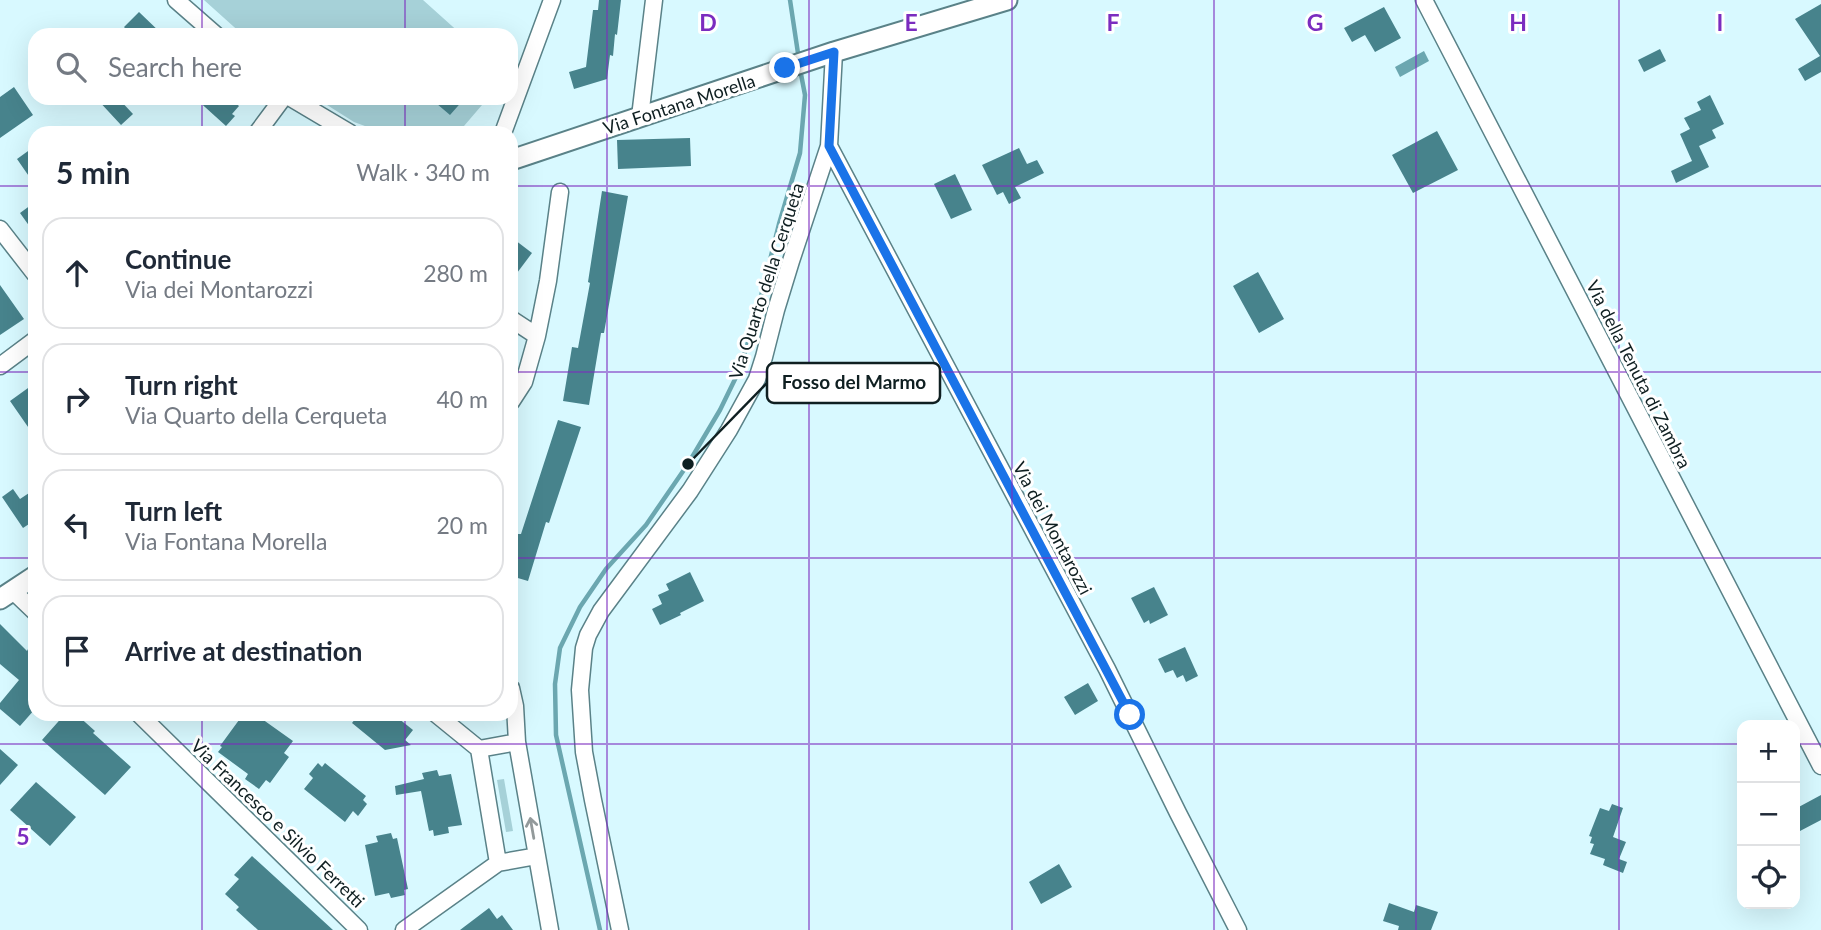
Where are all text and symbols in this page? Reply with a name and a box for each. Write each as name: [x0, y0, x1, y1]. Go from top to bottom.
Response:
text: D: [699, 8, 717, 36]
text: E: [904, 8, 918, 36]
text: F: [1106, 8, 1120, 36]
text: G: [1307, 8, 1323, 36]
text: H: [1509, 8, 1527, 36]
text: I: [1717, 8, 1723, 36]
search box: [28, 28, 518, 105]
icon: search: [52, 48, 90, 86]
text: Search here: [108, 51, 242, 83]
route end: [769, 52, 800, 83]
street label: Via Fontana Morella: [600, 69, 758, 139]
text: 5 min: [56, 154, 130, 190]
text: Walk · 340 m: [356, 158, 490, 186]
street label: Via Quarto della Cerqueta: [724, 180, 808, 382]
text: Continue: [125, 243, 231, 275]
icon: ahead: [58, 254, 96, 292]
text: 280 m: [423, 259, 488, 287]
text: Via dei Montarozzi: [125, 275, 313, 303]
street label: Via della Tenuta di Zambra: [1582, 276, 1696, 472]
callout: Fosso del Marmo: [767, 363, 940, 403]
text: Turn right: [125, 369, 238, 401]
text: Fosso del Marmo: [782, 370, 926, 393]
icon: right: [58, 380, 96, 418]
text: 40 m: [437, 385, 488, 413]
text: Via Quarto della Cerqueta: [125, 401, 387, 429]
street label: Via dei Montarozzi: [1009, 458, 1097, 598]
text: Turn left: [125, 495, 222, 527]
icon: left: [58, 506, 96, 544]
text: 20 m: [437, 511, 488, 539]
text: Via Fontana Morella: [125, 527, 327, 555]
icon: arrive: [58, 632, 96, 670]
text: Arrive at destination: [125, 635, 362, 667]
route start: [1114, 699, 1145, 730]
map controls: [1737, 720, 1800, 909]
button: +: [1737, 720, 1800, 783]
street label: Via Francesco e Silvio Ferretti: [187, 734, 369, 912]
button: −: [1737, 783, 1800, 846]
one-way arrow: [525, 817, 538, 840]
text: 5: [16, 822, 30, 850]
button: locate: [1737, 846, 1800, 909]

